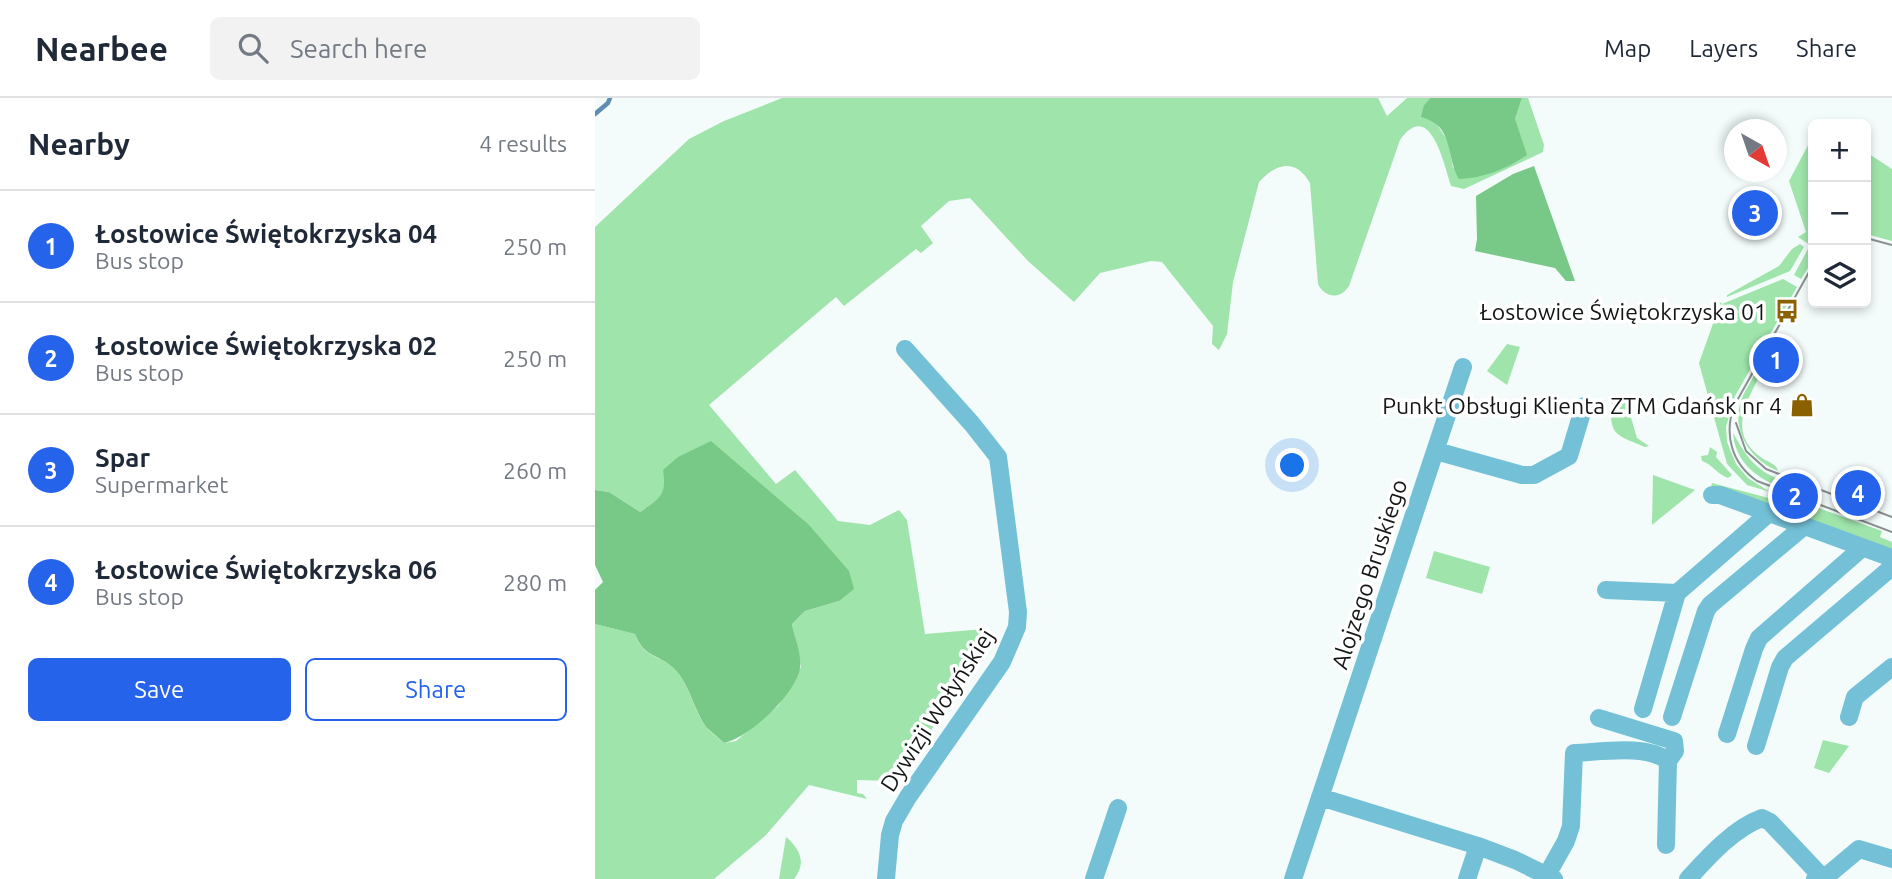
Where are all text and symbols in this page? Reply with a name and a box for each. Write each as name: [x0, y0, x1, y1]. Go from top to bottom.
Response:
search box: [210, 17, 700, 80]
icon: search: [234, 29, 272, 67]
text: Nearbee: [35, 30, 168, 67]
text: Search here: [290, 34, 427, 63]
text: Map: [1604, 35, 1651, 62]
text: Layers: [1689, 35, 1758, 62]
text: Share: [1796, 35, 1857, 62]
north arrow: [1724, 119, 1787, 182]
map controls: [1808, 119, 1871, 308]
button: +: [1808, 119, 1871, 182]
text: Nearby: [28, 127, 130, 161]
text: 4 results: [479, 131, 567, 156]
button: −: [1808, 182, 1871, 245]
pin: 3: [1732, 187, 1778, 239]
text: Łostowice Świętokrzyska 04: [95, 219, 437, 248]
text: 1: [45, 234, 57, 259]
text: 250 m: [503, 234, 567, 259]
button: layers: [1808, 245, 1871, 308]
text: Bus stop: [95, 248, 184, 273]
bus stop icon: Łostowice Świętokrzyska 01: [1773, 297, 1801, 325]
place label: Łostowice Świętokrzyska 01: [1480, 298, 1767, 324]
text: Łostowice Świętokrzyska 02: [95, 331, 437, 360]
pin: 1: [1753, 334, 1799, 386]
text: 2: [45, 346, 57, 371]
text: 250 m: [503, 346, 567, 371]
text: Bus stop: [95, 360, 184, 385]
shop icon: Punkt Obsługi Klienta ZTM Gdańsk nr 4: [1788, 391, 1816, 419]
place label: Punkt Obsługi Klienta ZTM Gdańsk nr 4: [1382, 393, 1782, 418]
text: Spar: [95, 443, 150, 472]
your location: [1275, 448, 1309, 482]
text: 3: [45, 458, 57, 483]
text: 260 m: [503, 458, 567, 483]
pin: 4: [1835, 467, 1881, 519]
pin: 2: [1772, 470, 1818, 522]
text: Supermarket: [95, 472, 228, 497]
street label: Alojzego Bruskiego: [1327, 476, 1411, 672]
text: Łostowice Świętokrzyska 06: [95, 555, 437, 584]
text: 4: [45, 570, 57, 595]
text: 280 m: [503, 570, 567, 595]
text: Bus stop: [95, 584, 184, 609]
street label: Dywizji Wołyńskiej: [875, 624, 999, 796]
button: Save: [28, 658, 291, 721]
button: Share: [305, 658, 567, 721]

